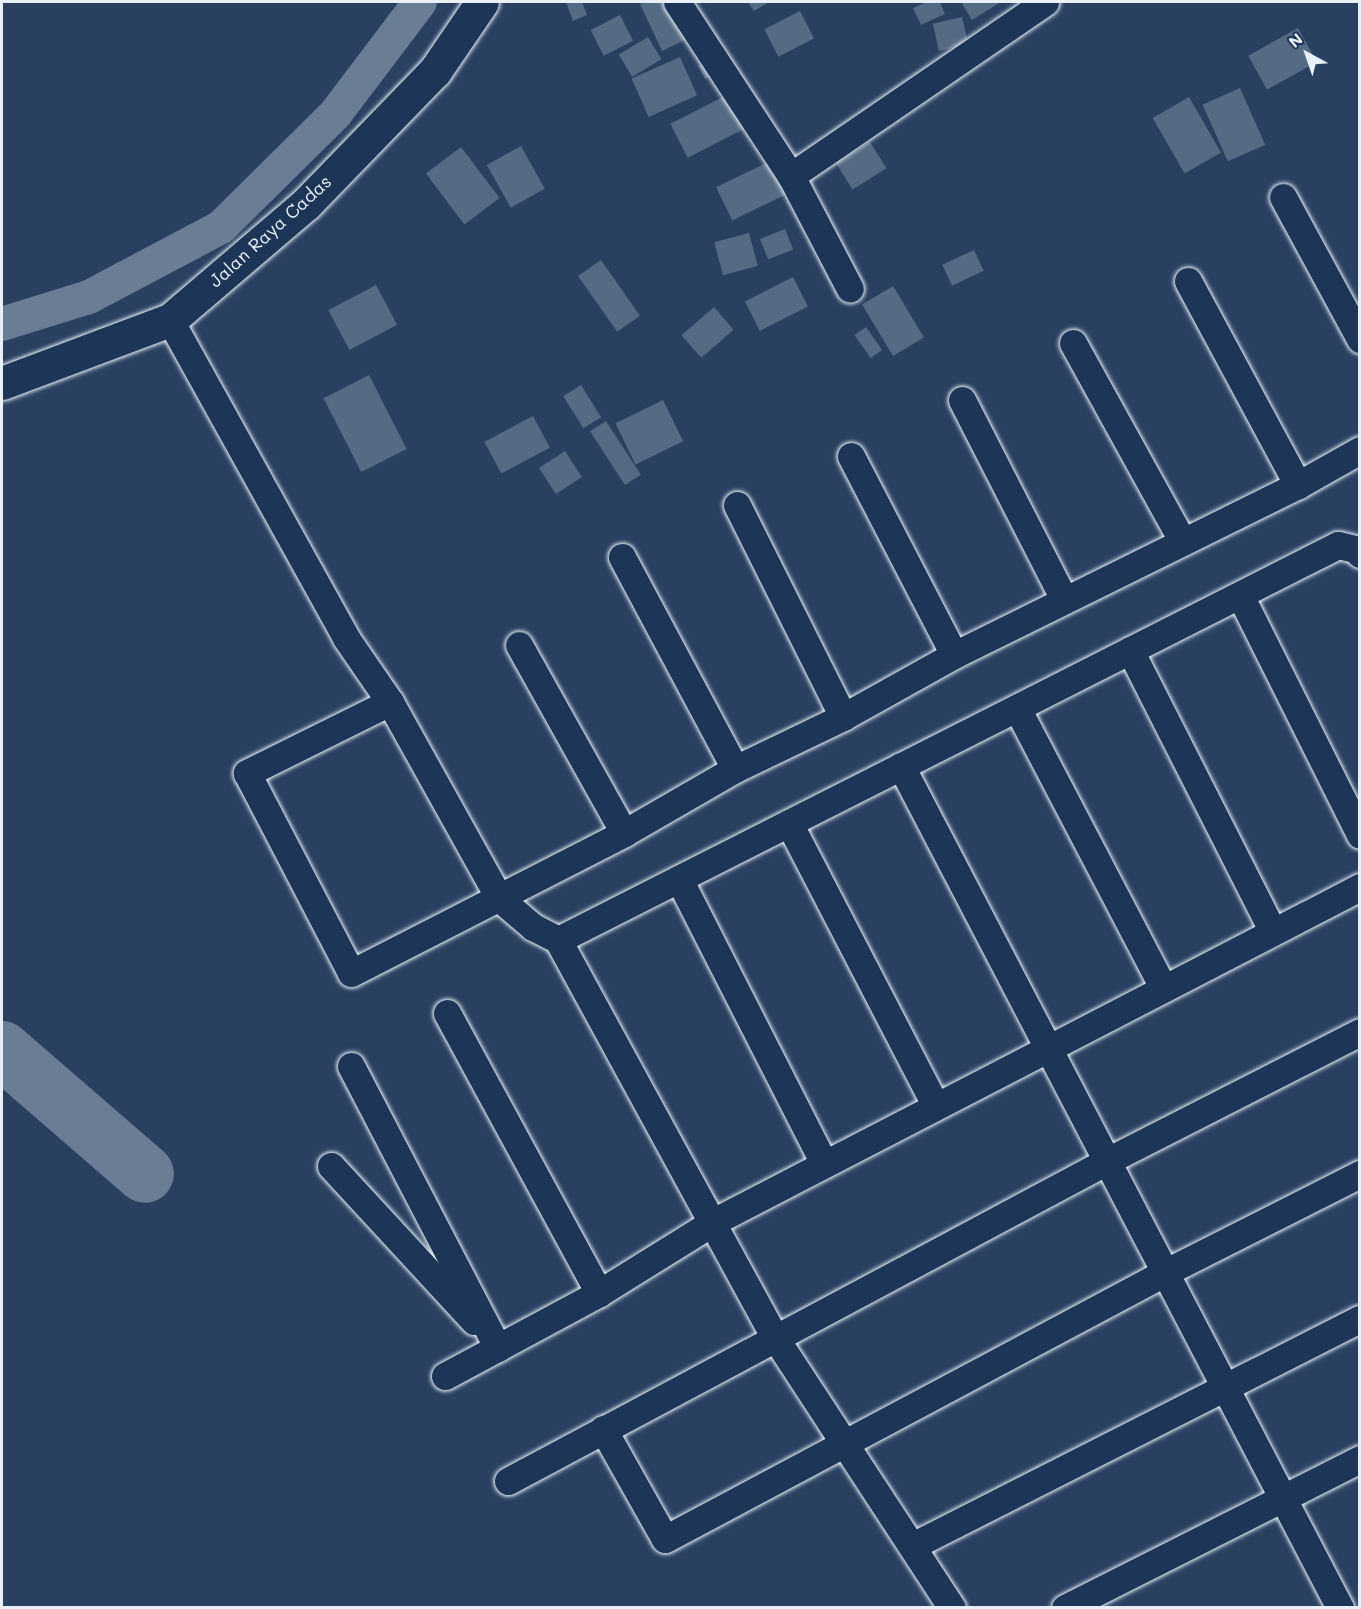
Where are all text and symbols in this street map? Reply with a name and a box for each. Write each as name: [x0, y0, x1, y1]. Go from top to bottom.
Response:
north arrow: [1277, 24, 1337, 84]
text: N: [1284, 28, 1307, 52]
street label: Jalan Raya Cadas: [204, 170, 336, 292]

